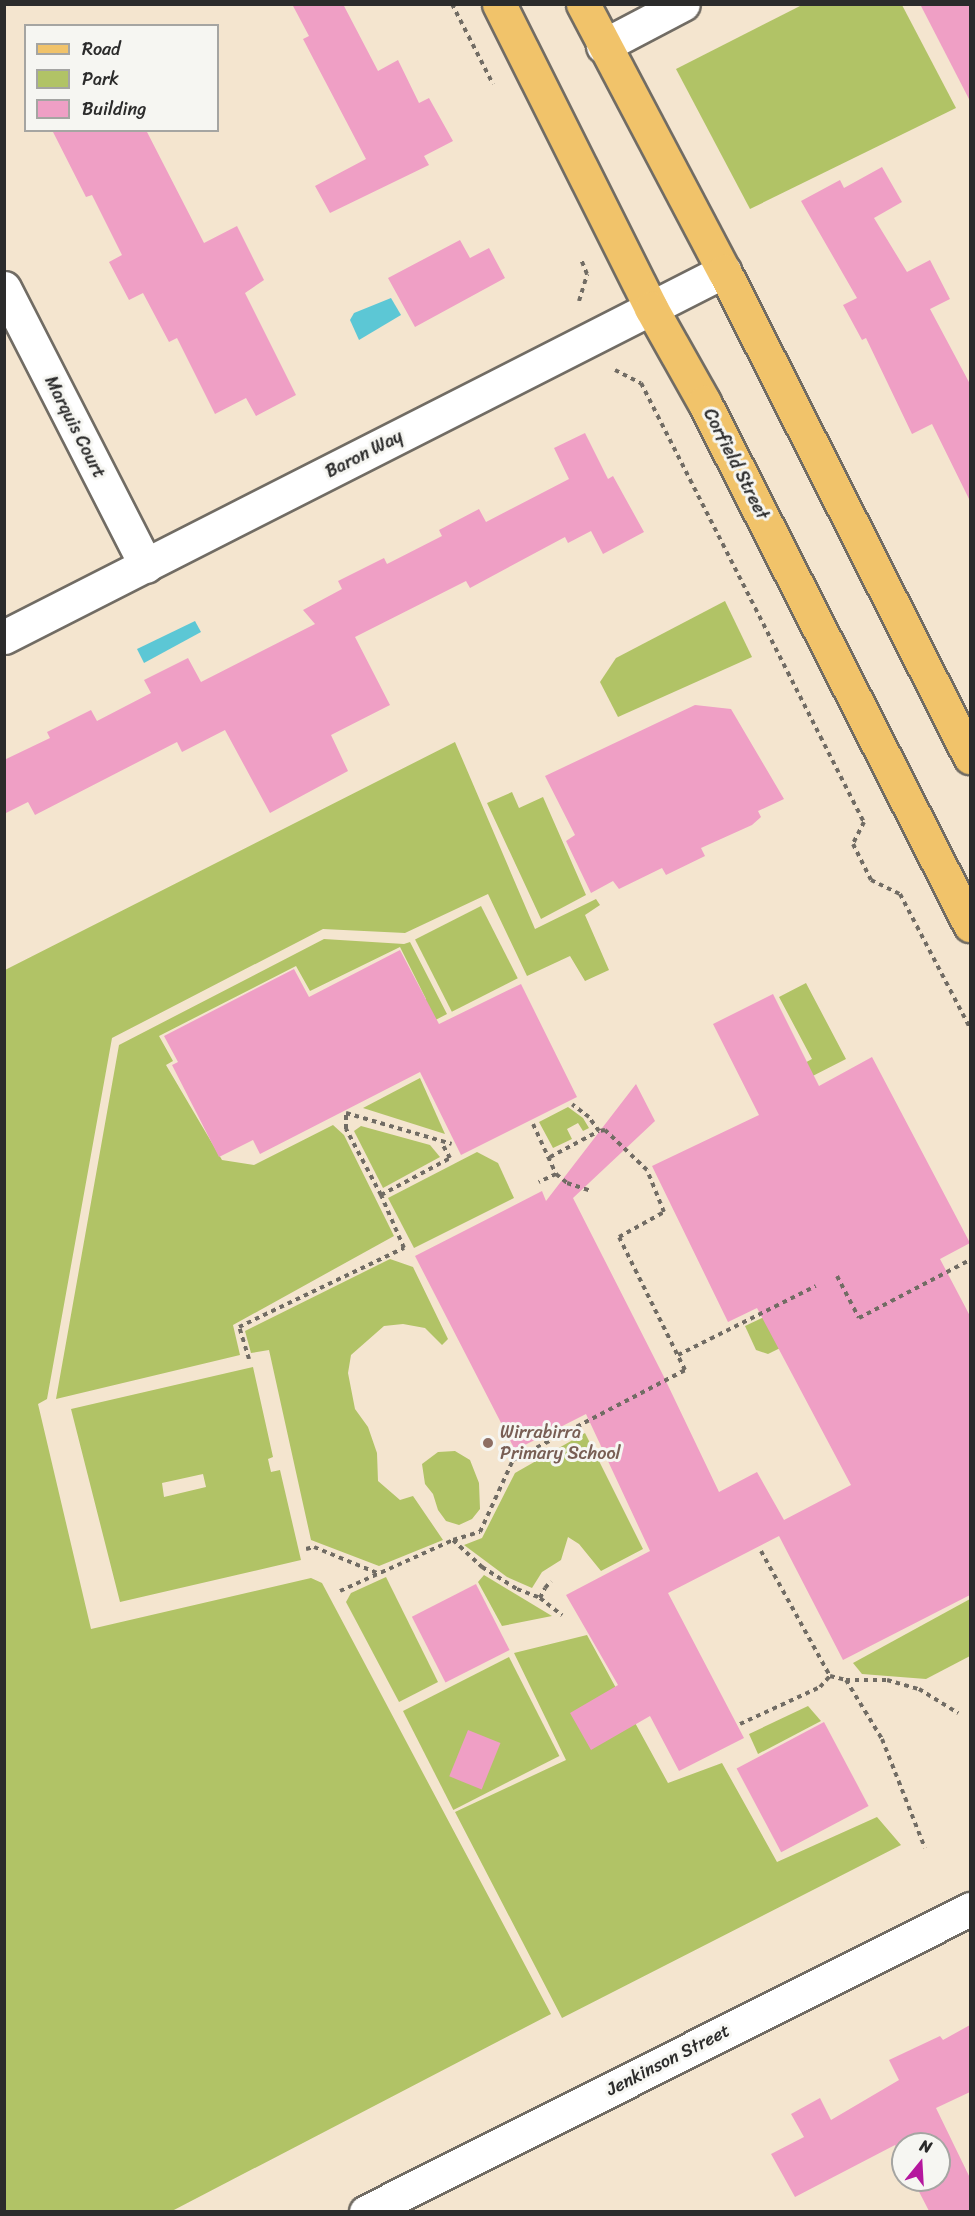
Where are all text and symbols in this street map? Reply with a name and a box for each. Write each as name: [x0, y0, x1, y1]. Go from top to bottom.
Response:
legend: [24, 24, 219, 132]
text: Road: [82, 33, 121, 65]
text: Park: [82, 63, 119, 95]
text: Building: [82, 93, 146, 125]
street label: Marquis Court: [40, 372, 110, 482]
street label: Corfield Street: [699, 405, 773, 523]
street label: Baron Way: [322, 425, 406, 483]
place label: Wirrabirra Primary School: [500, 1422, 621, 1464]
marker: Wirrabirra Primary School: [481, 1436, 495, 1450]
street label: Jenkinson Street: [603, 2020, 733, 2100]
text: N: [916, 2131, 936, 2162]
north arrow: [891, 2132, 951, 2192]

